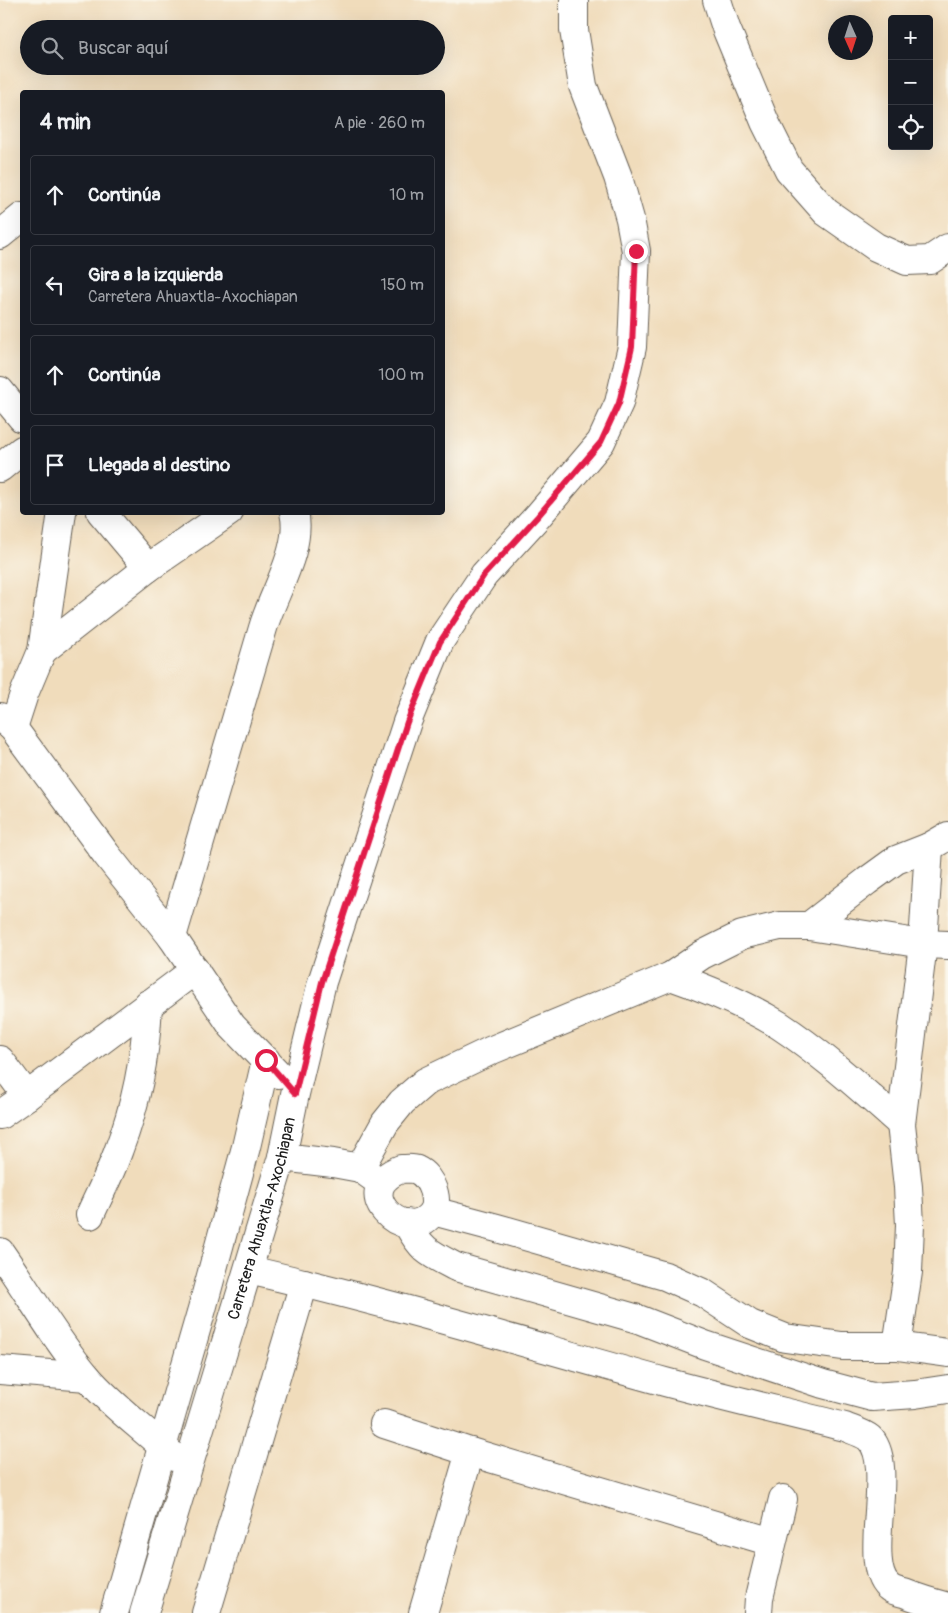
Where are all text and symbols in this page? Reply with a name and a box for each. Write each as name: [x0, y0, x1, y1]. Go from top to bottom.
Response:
north arrow: [828, 15, 873, 60]
map controls: [888, 15, 933, 150]
button: +: [888, 15, 933, 60]
search box: [20, 20, 445, 75]
icon: search: [38, 34, 66, 62]
text: Buscar aquí: [78, 36, 169, 60]
button: −: [888, 60, 933, 105]
button: locate: [888, 105, 933, 150]
text: 4 min: [40, 109, 91, 136]
text: A pie · 260 m: [334, 113, 425, 133]
icon: ahead: [41, 181, 69, 209]
text: Continúa: [88, 183, 161, 207]
text: 10 m: [389, 185, 424, 205]
route end: [625, 240, 648, 263]
text: Gira a la izquierda: [88, 263, 223, 287]
icon: left: [41, 271, 69, 299]
text: 150 m: [380, 275, 424, 295]
text: Carretera Ahuaxtla-Axochiapan: [88, 287, 298, 307]
icon: ahead: [41, 361, 69, 389]
text: Continúa: [88, 363, 161, 387]
text: 100 m: [378, 365, 424, 385]
icon: arrive: [41, 451, 69, 479]
text: Llegada al destino: [88, 453, 230, 477]
route start: [255, 1049, 278, 1072]
street label: Carretera Ahuaxtla-Axochiapan: [223, 1115, 300, 1322]

